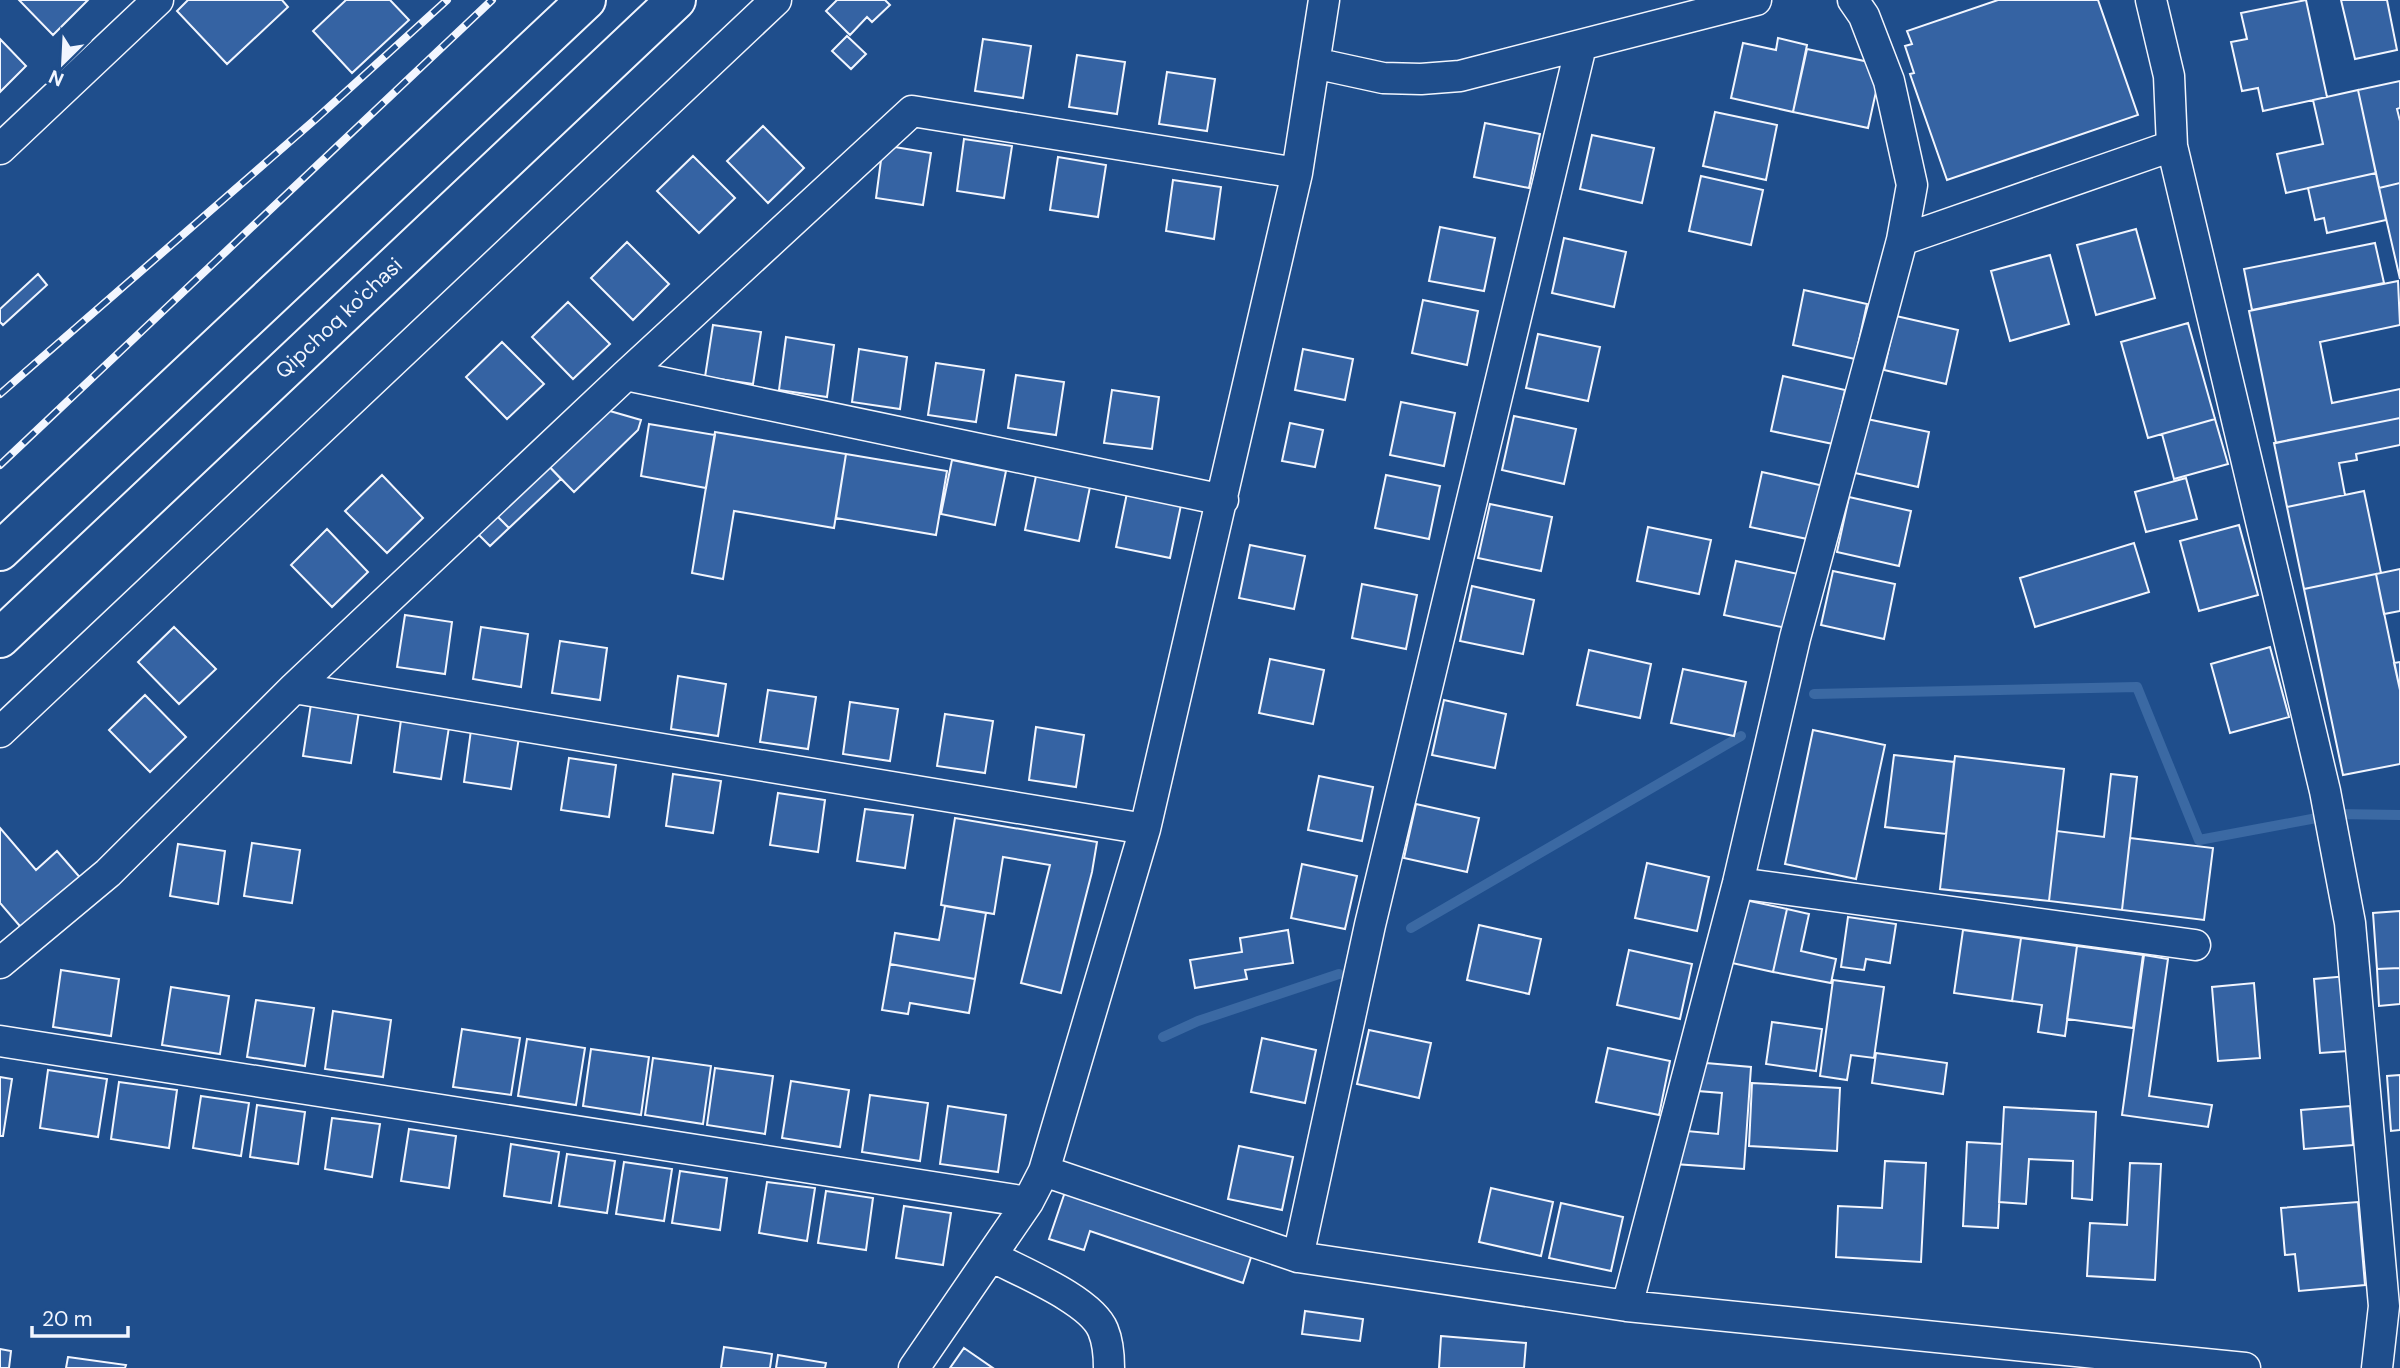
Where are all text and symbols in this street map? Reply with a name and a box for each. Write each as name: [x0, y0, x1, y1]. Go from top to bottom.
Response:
north arrow: [28, 28, 98, 98]
text: N: [45, 64, 68, 92]
street label: Qipchoq ko'chasi: [269, 251, 408, 385]
scale bar: [32, 1294, 128, 1338]
text: 20 m: [42, 1305, 93, 1333]

